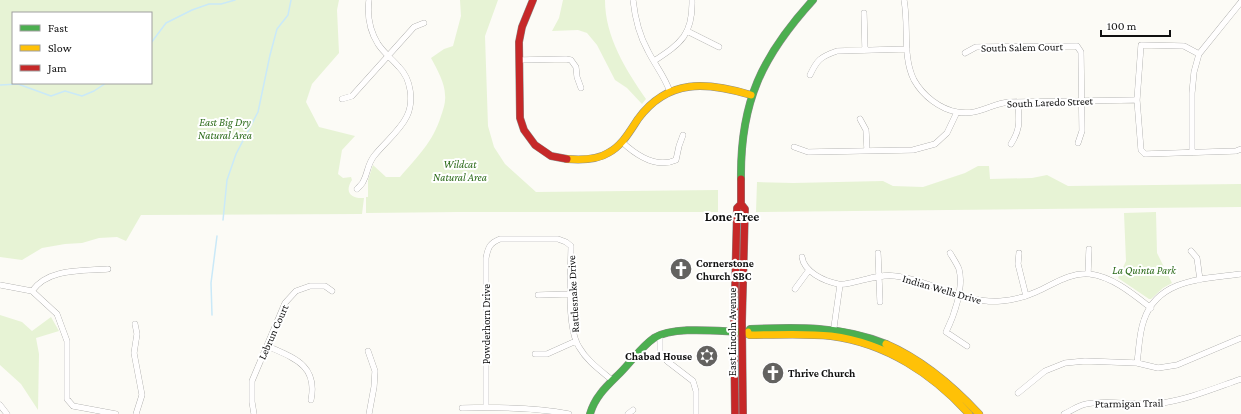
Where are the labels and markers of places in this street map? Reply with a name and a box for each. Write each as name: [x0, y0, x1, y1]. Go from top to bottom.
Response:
church icon: Cornerstone Church SBC: [668, 256, 694, 282]
place label: Cornerstone Church SBC: [696, 257, 754, 282]
synagogue icon: Chabad House: [694, 343, 720, 369]
place label: Chabad House: [625, 350, 692, 362]
church icon: Thrive Church: [760, 360, 786, 386]
place label: Thrive Church: [788, 367, 856, 379]

